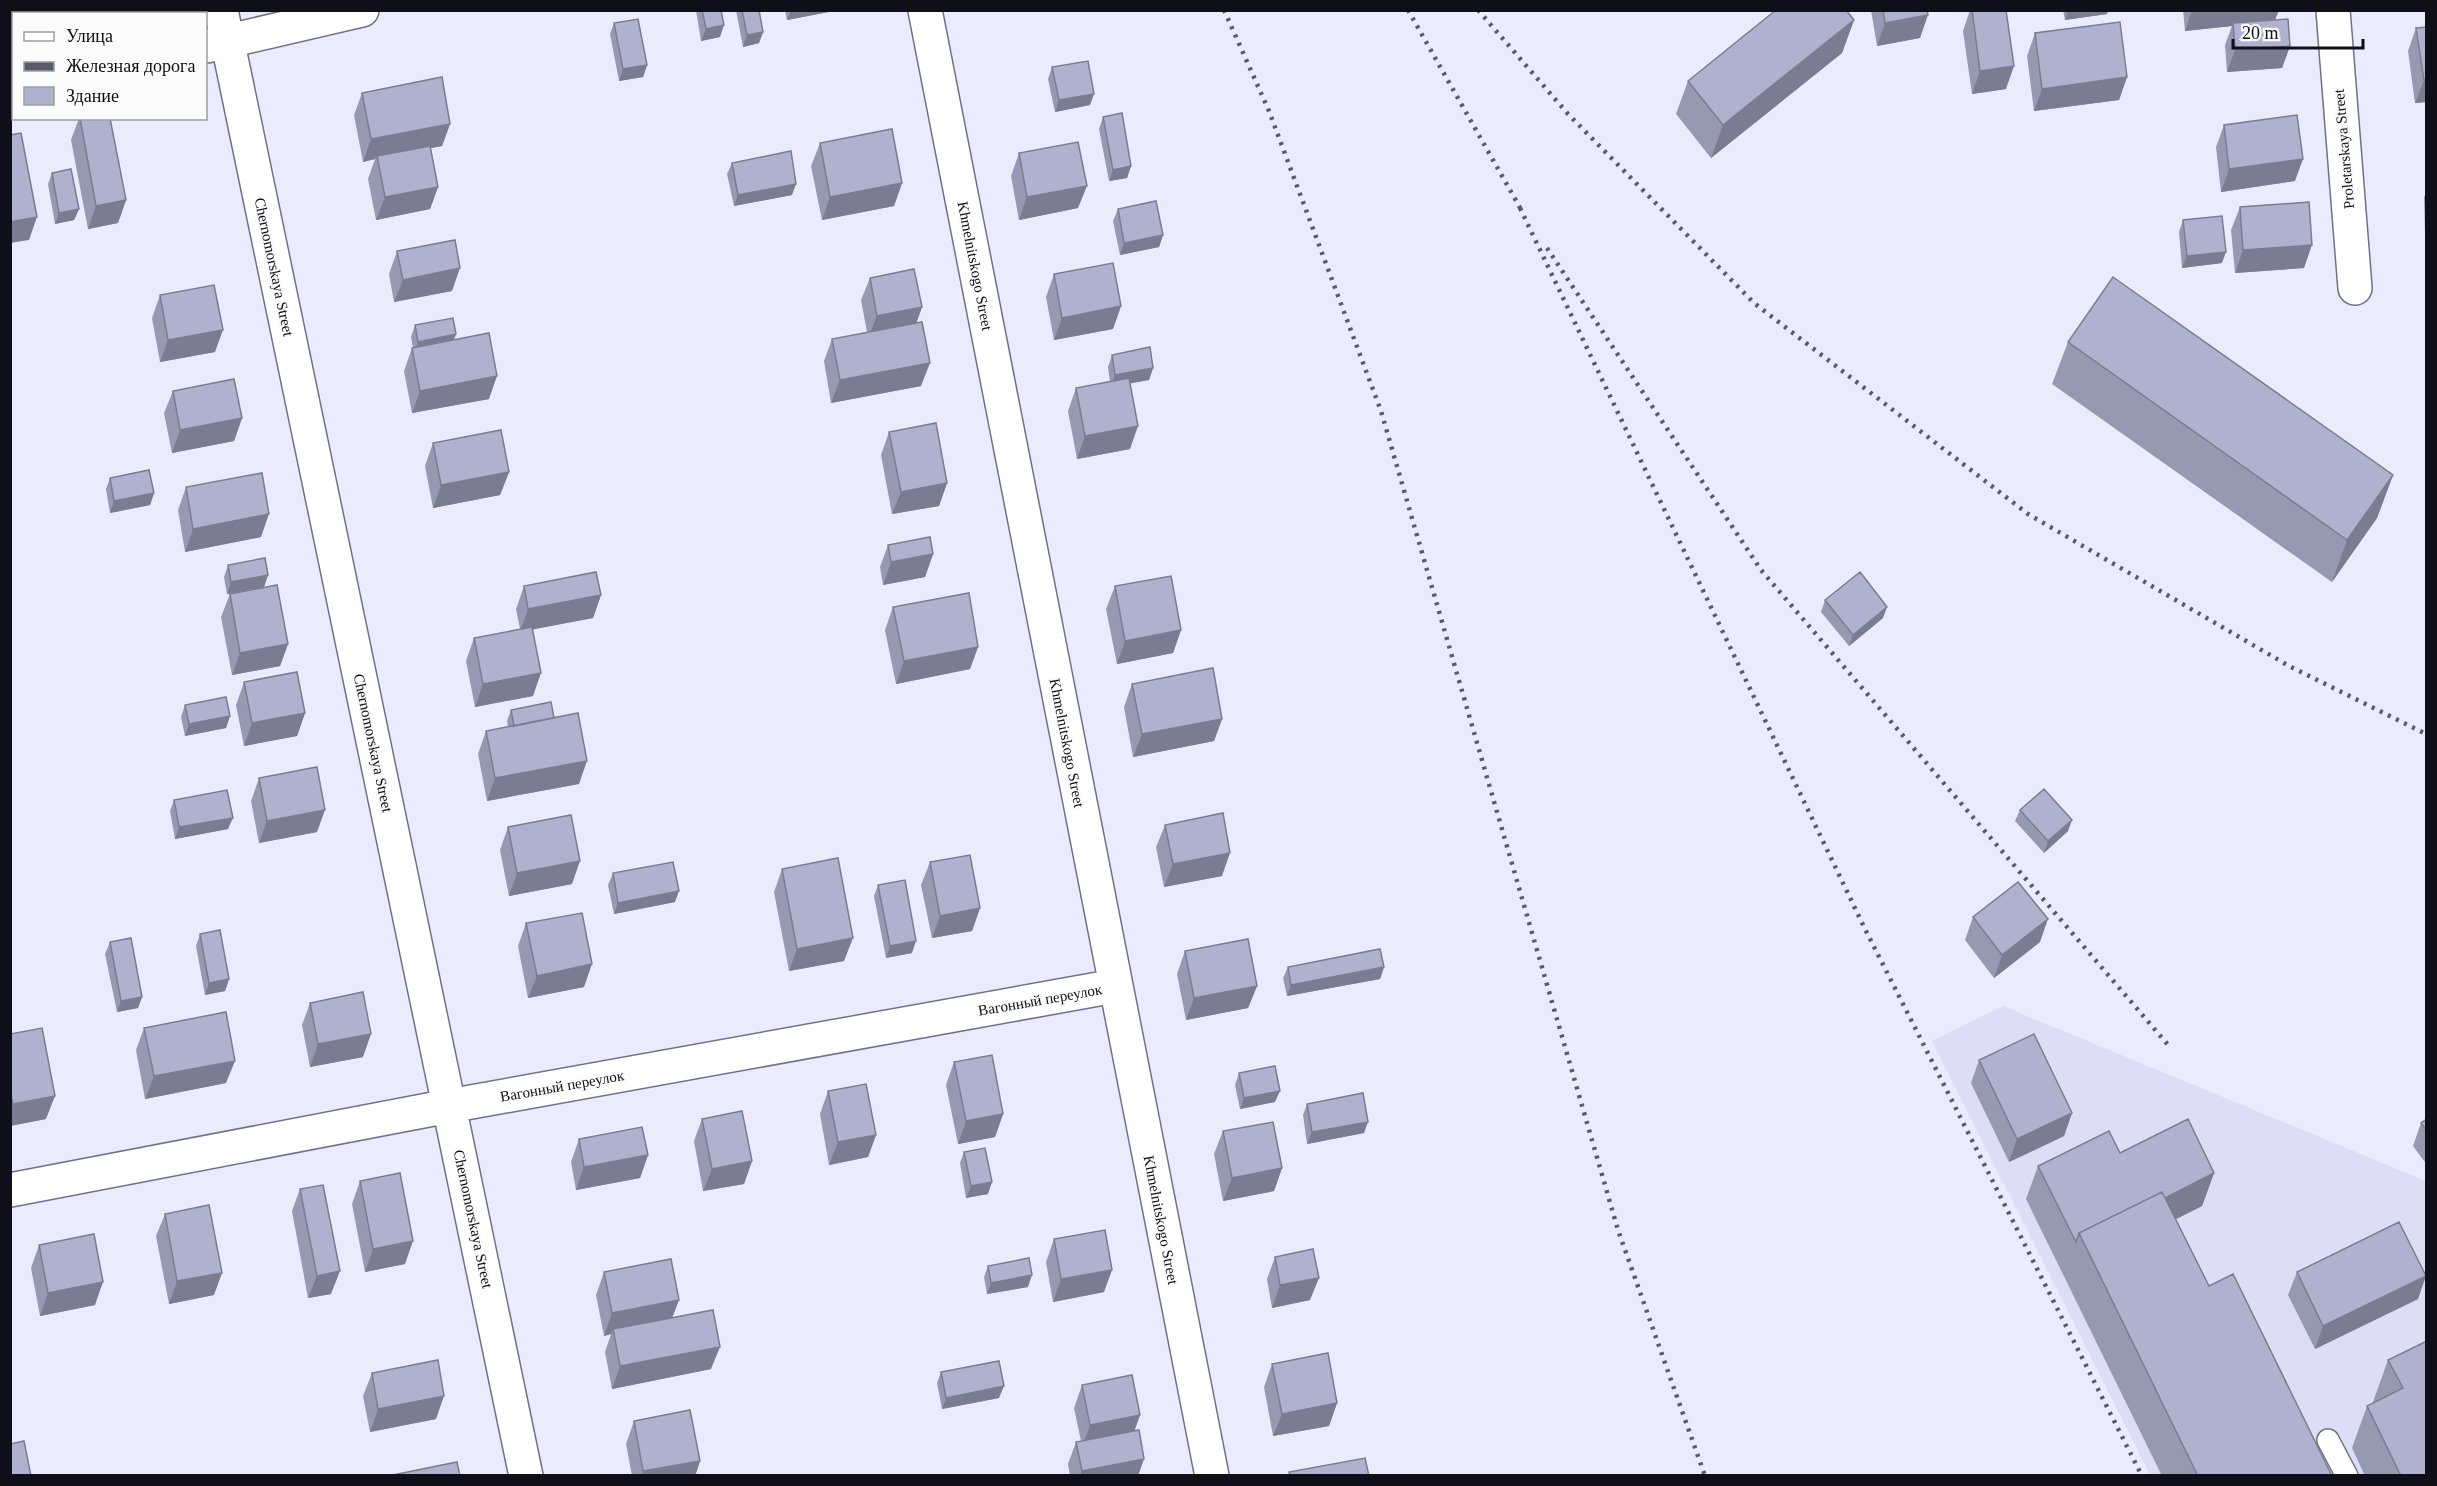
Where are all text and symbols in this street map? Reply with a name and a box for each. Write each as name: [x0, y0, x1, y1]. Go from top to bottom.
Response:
legend: [12, 12, 207, 120]
scale bar: [2233, 12, 2364, 50]
text: 20 m: [2242, 23, 2279, 43]
text: Улица: [66, 26, 113, 46]
text: Железная дорога: [66, 56, 195, 76]
text: Здание: [66, 86, 119, 106]
street label: Proletarskaya Street: [2331, 88, 2357, 210]
street label: Chernomorskaya Street: [251, 196, 297, 339]
street label: Khmelnitskogo Street: [955, 200, 996, 333]
street label: Chernomorskaya Street: [350, 672, 396, 815]
street label: Khmelnitskogo Street: [1047, 677, 1088, 810]
street label: Вагонный переулок: [977, 981, 1104, 1019]
street label: Вагонный переулок: [499, 1067, 626, 1105]
street label: Chernomorskaya Street: [450, 1148, 496, 1291]
street label: Khmelnitskogo Street: [1141, 1154, 1182, 1287]

